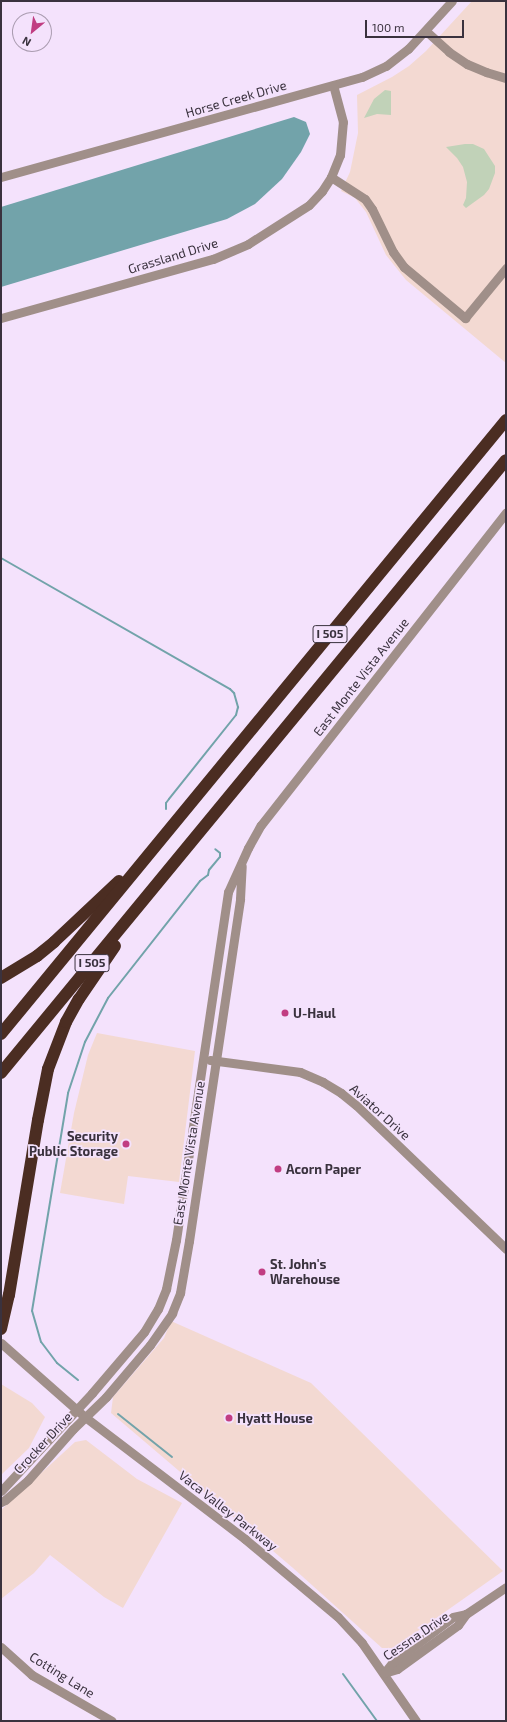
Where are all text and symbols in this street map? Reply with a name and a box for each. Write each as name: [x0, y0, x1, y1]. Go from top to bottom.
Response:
north arrow: [12, 12, 52, 52]
scale bar: [367, 12, 466, 38]
text: 100 m: [372, 20, 404, 34]
text: N: [20, 34, 33, 50]
street label: Horse Creek Drive: [184, 77, 288, 121]
street label: Grassland Drive: [126, 235, 220, 277]
street label: East Monte Vista Avenue: [310, 615, 412, 739]
road number: I 505: [312, 624, 348, 644]
road number: I 505: [74, 953, 110, 973]
place label: U-Haul: [293, 1005, 336, 1021]
marker: U-Haul: [280, 1008, 290, 1018]
street label: East Monte Vista Avenue: [170, 1080, 208, 1226]
street label: Aviator Drive: [346, 1081, 414, 1143]
place label: Security Public Storage: [29, 1129, 118, 1160]
marker: Security Public Storage: [121, 1139, 131, 1149]
place label: Acorn Paper: [286, 1161, 361, 1177]
marker: Acorn Paper: [273, 1164, 283, 1174]
place label: St. John's Warehouse: [270, 1257, 340, 1288]
marker: St. John's Warehouse: [257, 1267, 267, 1277]
street label: Crocker Drive: [11, 1409, 75, 1477]
place label: Hyatt House: [237, 1410, 313, 1426]
marker: Hyatt House: [224, 1413, 234, 1423]
street label: Vaca Valley Parkway: [175, 1467, 281, 1555]
street label: Cessna Drive: [380, 1608, 452, 1664]
street label: Cotting Lane: [27, 1649, 97, 1701]

